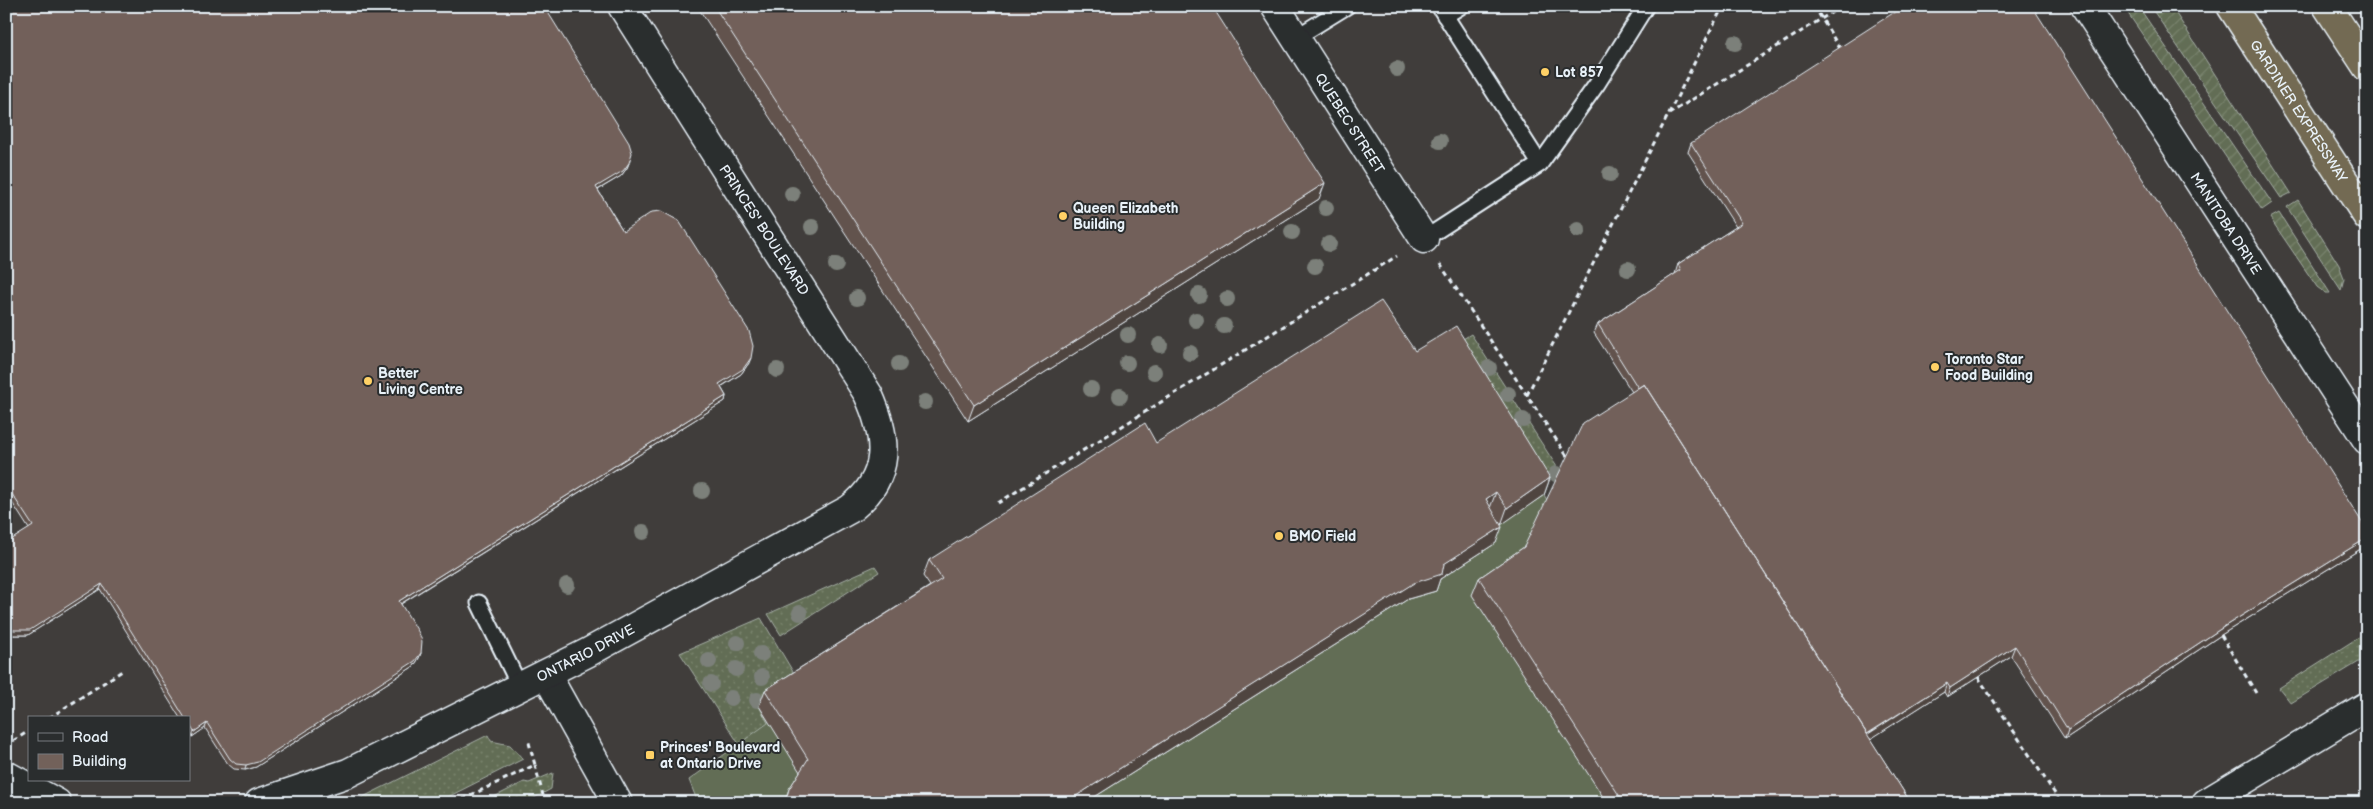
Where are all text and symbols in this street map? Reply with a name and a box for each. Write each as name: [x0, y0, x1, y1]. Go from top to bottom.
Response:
street label: GARDINER EXPRESSWAY: [2247, 37, 2352, 186]
place label: Lot 857: [1555, 64, 1604, 81]
marker: Lot 857: [1539, 66, 1551, 78]
street label: QUEBEC STREET: [1311, 70, 1389, 177]
street label: PRINCES' BOULEVARD: [715, 162, 813, 298]
street label: MANITOBA DRIVE: [2187, 169, 2265, 277]
place label: Queen Elizabeth Building: [1073, 200, 1178, 233]
marker: Queen Elizabeth Building: [1057, 210, 1069, 222]
place label: Toronto Star Food Building: [1945, 351, 2033, 384]
marker: Toronto Star Food Building: [1929, 361, 1941, 373]
place label: Better Living Centre: [378, 365, 463, 398]
marker: Better Living Centre: [362, 375, 374, 387]
place label: BMO Field: [1289, 528, 1356, 545]
marker: BMO Field: [1273, 530, 1285, 542]
street label: ONTARIO DRIVE: [534, 620, 637, 685]
legend: [28, 716, 190, 782]
text: Road: [72, 728, 108, 747]
place label: Princes' Boulevard at Ontario Drive: [660, 739, 780, 772]
marker: Princes' Boulevard at Ontario Drive: [644, 749, 656, 761]
text: Building: [72, 752, 127, 771]

